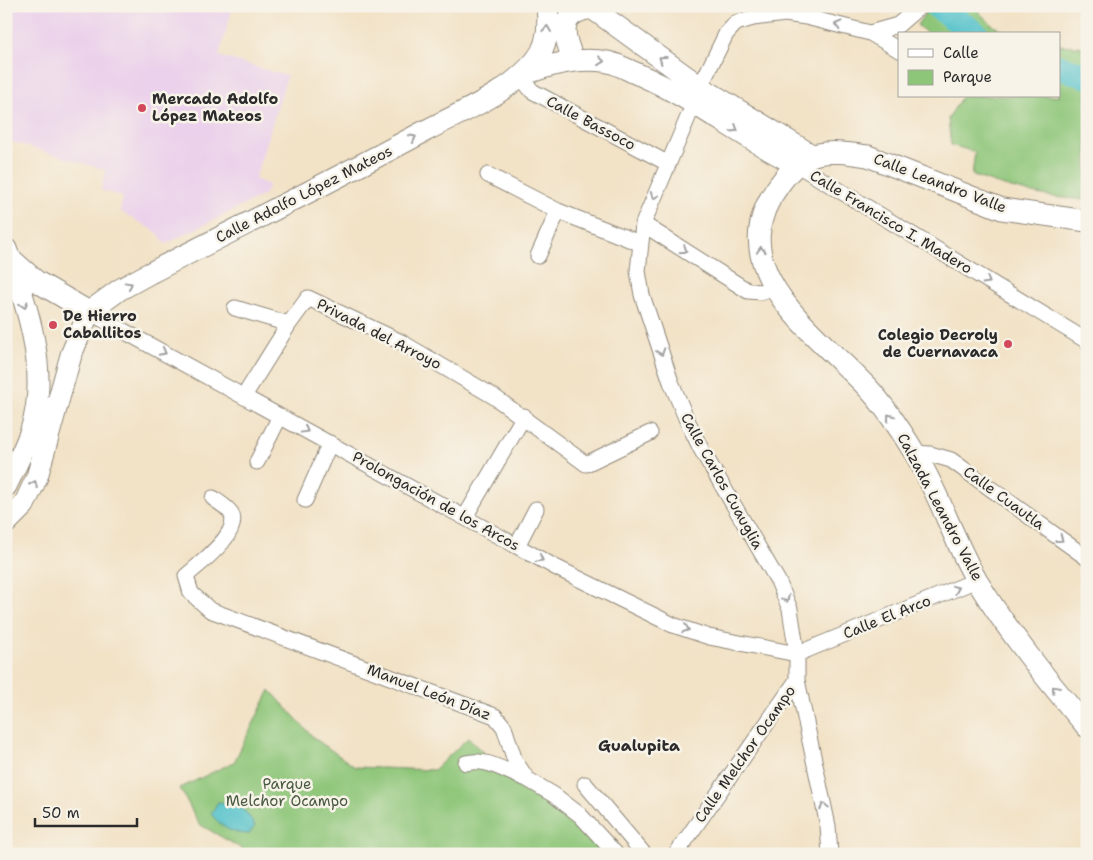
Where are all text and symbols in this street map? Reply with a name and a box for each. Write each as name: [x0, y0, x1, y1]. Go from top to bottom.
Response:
one-way arrow: [833, 20, 842, 31]
one-way arrow: [541, 25, 552, 33]
legend: [898, 32, 1060, 98]
text: Calle: [943, 43, 979, 63]
one-way arrow: [598, 55, 606, 66]
one-way arrow: [658, 56, 668, 65]
text: Parque: [943, 67, 992, 87]
place label: Mercado Adolfo López Mateos: [152, 89, 278, 126]
street label: Calle Bassoco: [543, 91, 639, 155]
marker: Mercado Adolfo López Mateos: [136, 102, 148, 114]
one-way arrow: [730, 122, 739, 132]
one-way arrow: [408, 134, 417, 144]
street label: Calle Adolfo López Mateos: [212, 141, 396, 247]
street label: Calle Leandro Valle: [871, 148, 1009, 218]
street label: Calle Francisco I. Madero: [806, 166, 976, 278]
one-way arrow: [650, 191, 661, 200]
one-way arrow: [679, 243, 688, 253]
one-way arrow: [756, 245, 767, 253]
one-way arrow: [982, 274, 991, 284]
one-way arrow: [123, 281, 132, 291]
street label: Privada del Arroyo: [313, 294, 445, 374]
one-way arrow: [18, 300, 28, 308]
place label: De Hierro Caballitos: [63, 306, 141, 343]
marker: De Hierro Caballitos: [47, 319, 59, 331]
place label: Colegio Decroly de Cuernavaca: [878, 325, 999, 362]
marker: Colegio Decroly de Cuernavaca: [1002, 338, 1014, 350]
one-way arrow: [157, 346, 166, 356]
one-way arrow: [656, 347, 666, 356]
street label: Calle Carlos Cuauglia: [676, 409, 768, 553]
one-way arrow: [887, 413, 896, 423]
one-way arrow: [300, 423, 309, 433]
street label: Calzada Leandro Valle: [893, 430, 987, 584]
street label: Prolongación de los Arcos: [349, 447, 523, 555]
street label: Calle Cuautla: [959, 462, 1049, 535]
one-way arrow: [27, 480, 38, 489]
one-way arrow: [1054, 533, 1064, 542]
one-way arrow: [534, 552, 543, 562]
one-way arrow: [951, 585, 960, 595]
street label: Calle El Arco: [840, 590, 934, 644]
one-way arrow: [779, 594, 790, 603]
one-way arrow: [681, 624, 690, 634]
street label: Manuel León Díaz: [364, 659, 494, 725]
street label: Calle Melchor Ocampo: [690, 681, 800, 827]
one-way arrow: [1052, 686, 1061, 695]
district label: Gualupita: [598, 735, 680, 756]
park label: Parque Melchor Ocampo: [226, 774, 348, 811]
scale bar: [35, 795, 138, 827]
one-way arrow: [819, 801, 829, 810]
text: 50 m: [42, 803, 80, 823]

